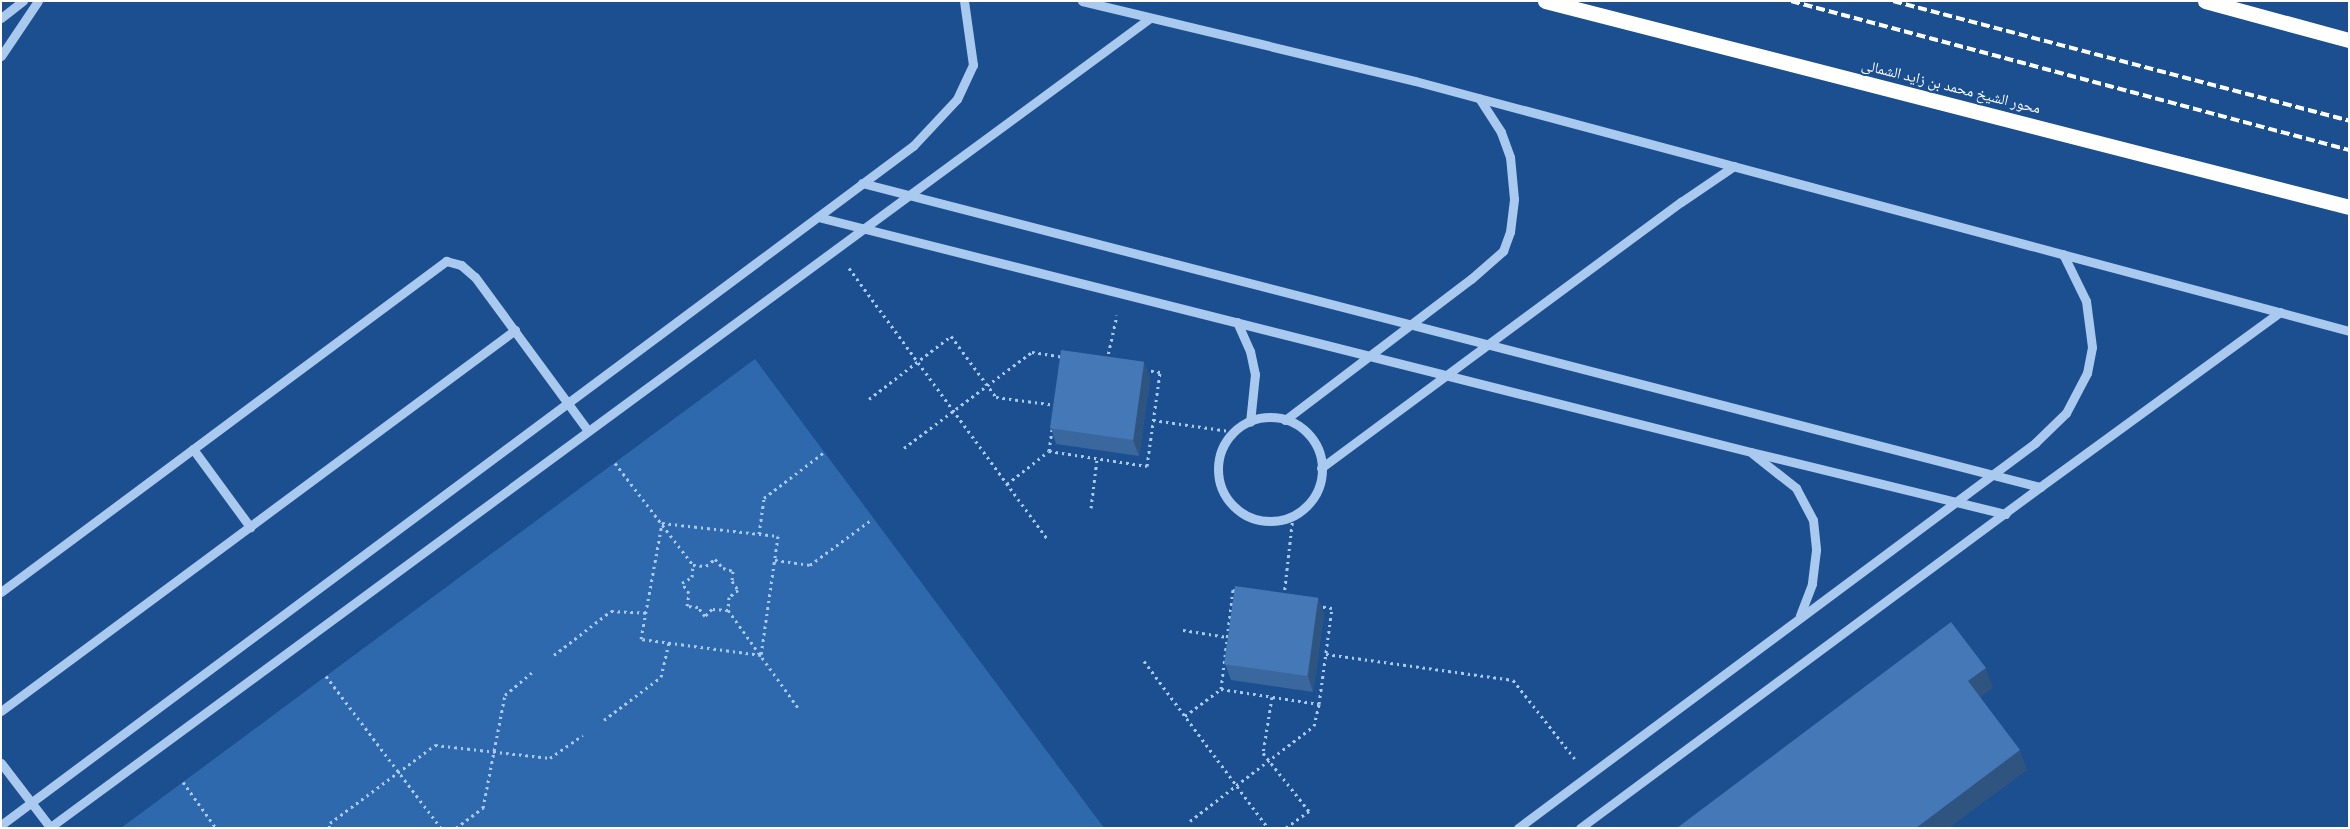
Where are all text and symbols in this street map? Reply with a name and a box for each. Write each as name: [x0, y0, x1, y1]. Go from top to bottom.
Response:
street label: محور الشيخ محمد بن زايد الشمالى: [1860, 56, 2042, 118]

